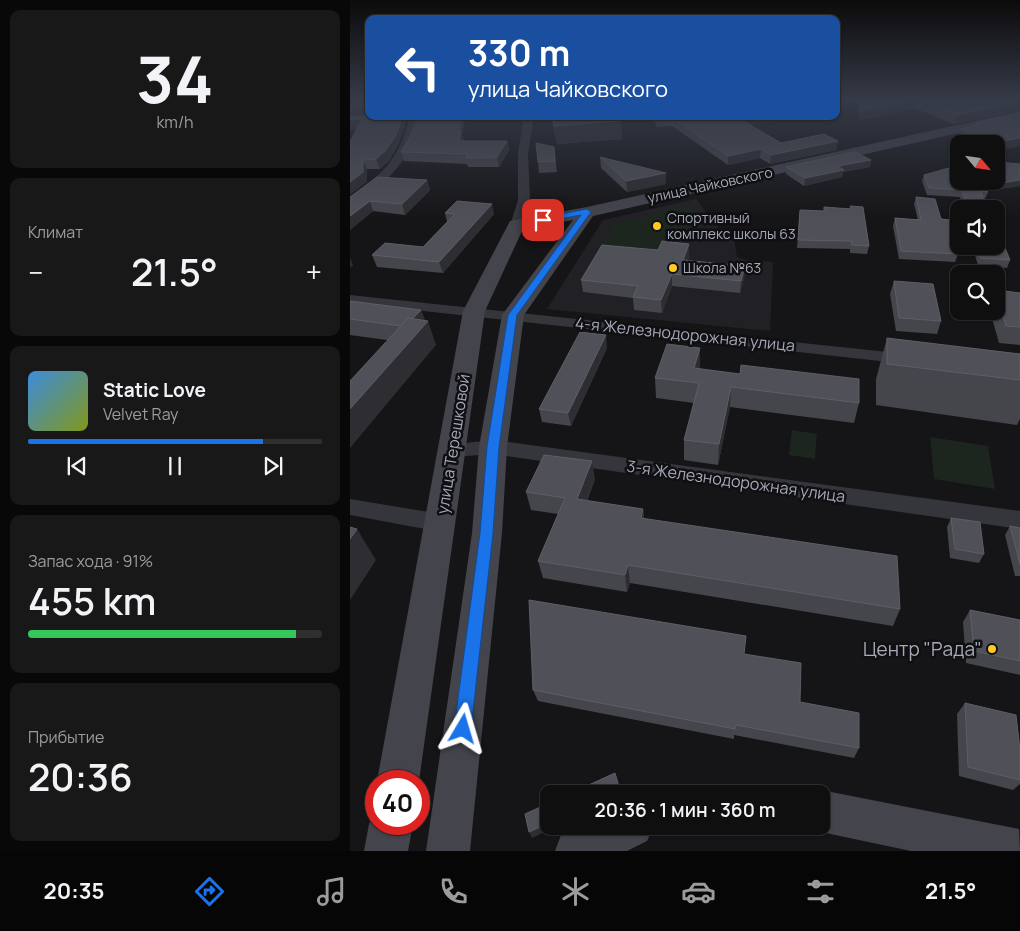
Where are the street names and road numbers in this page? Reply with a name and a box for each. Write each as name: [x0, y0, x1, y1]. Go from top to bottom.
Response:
street label: улица Чайковского: [646, 162, 774, 207]
street label: 4-я Железнодорожная улица: [574, 312, 796, 356]
street label: улица Терешковой: [431, 372, 475, 516]
street label: 3-я Железнодорожная улица: [625, 455, 847, 507]

